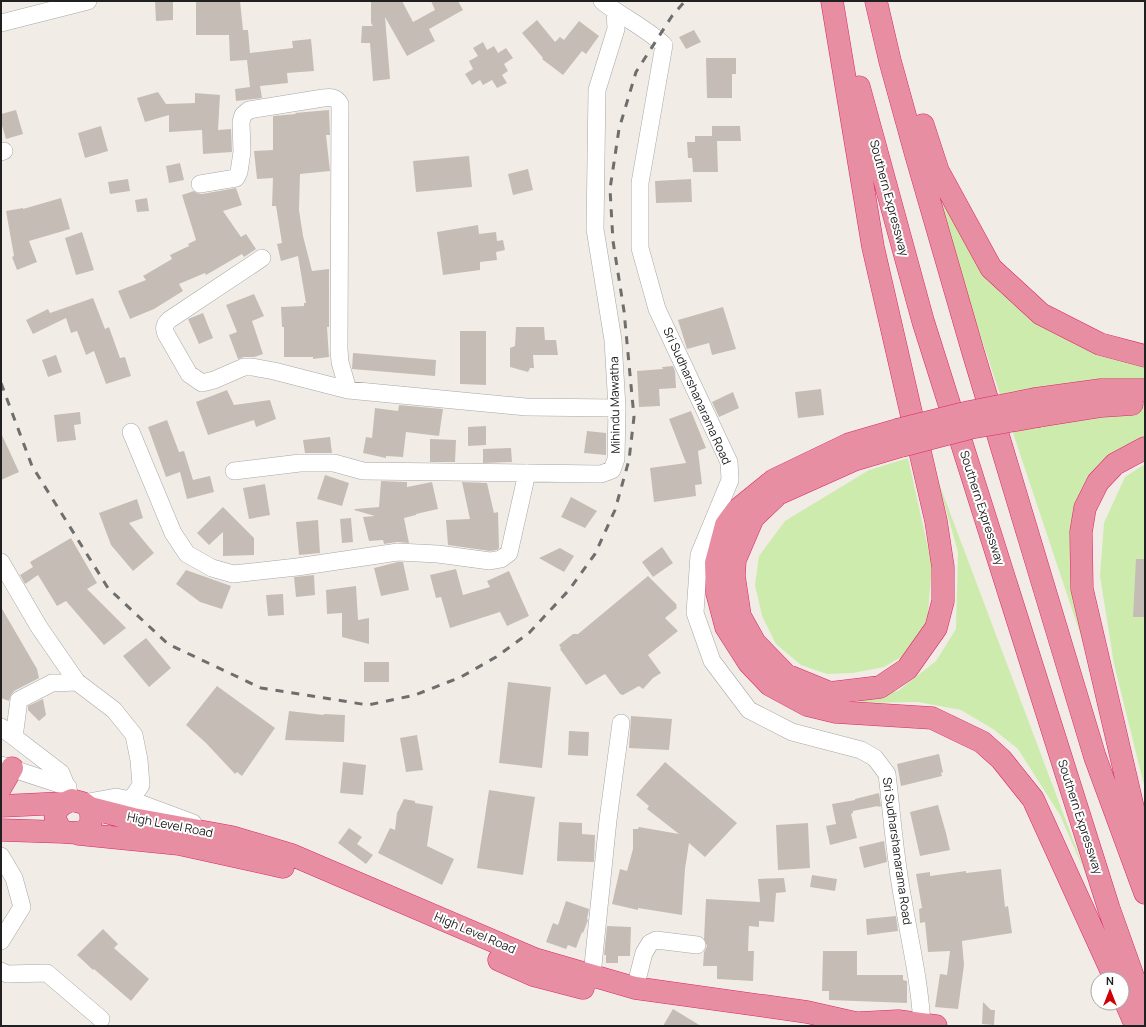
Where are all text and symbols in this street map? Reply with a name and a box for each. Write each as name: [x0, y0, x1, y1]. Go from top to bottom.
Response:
street label: Southern Expressway: [866, 138, 913, 259]
street label: Sri Sudharshanarama Road: [659, 324, 735, 467]
street label: Mihindu Mawatha: [605, 356, 624, 454]
street label: Southern Expressway: [956, 448, 1009, 568]
street label: Southern Expressway: [1054, 757, 1107, 877]
street label: Sri Sudharshanarama Road: [879, 776, 916, 926]
street label: High Level Road: [126, 808, 214, 841]
street label: High Level Road: [432, 908, 519, 957]
north arrow: [1090, 971, 1130, 1011]
text: N: [1106, 973, 1114, 988]

